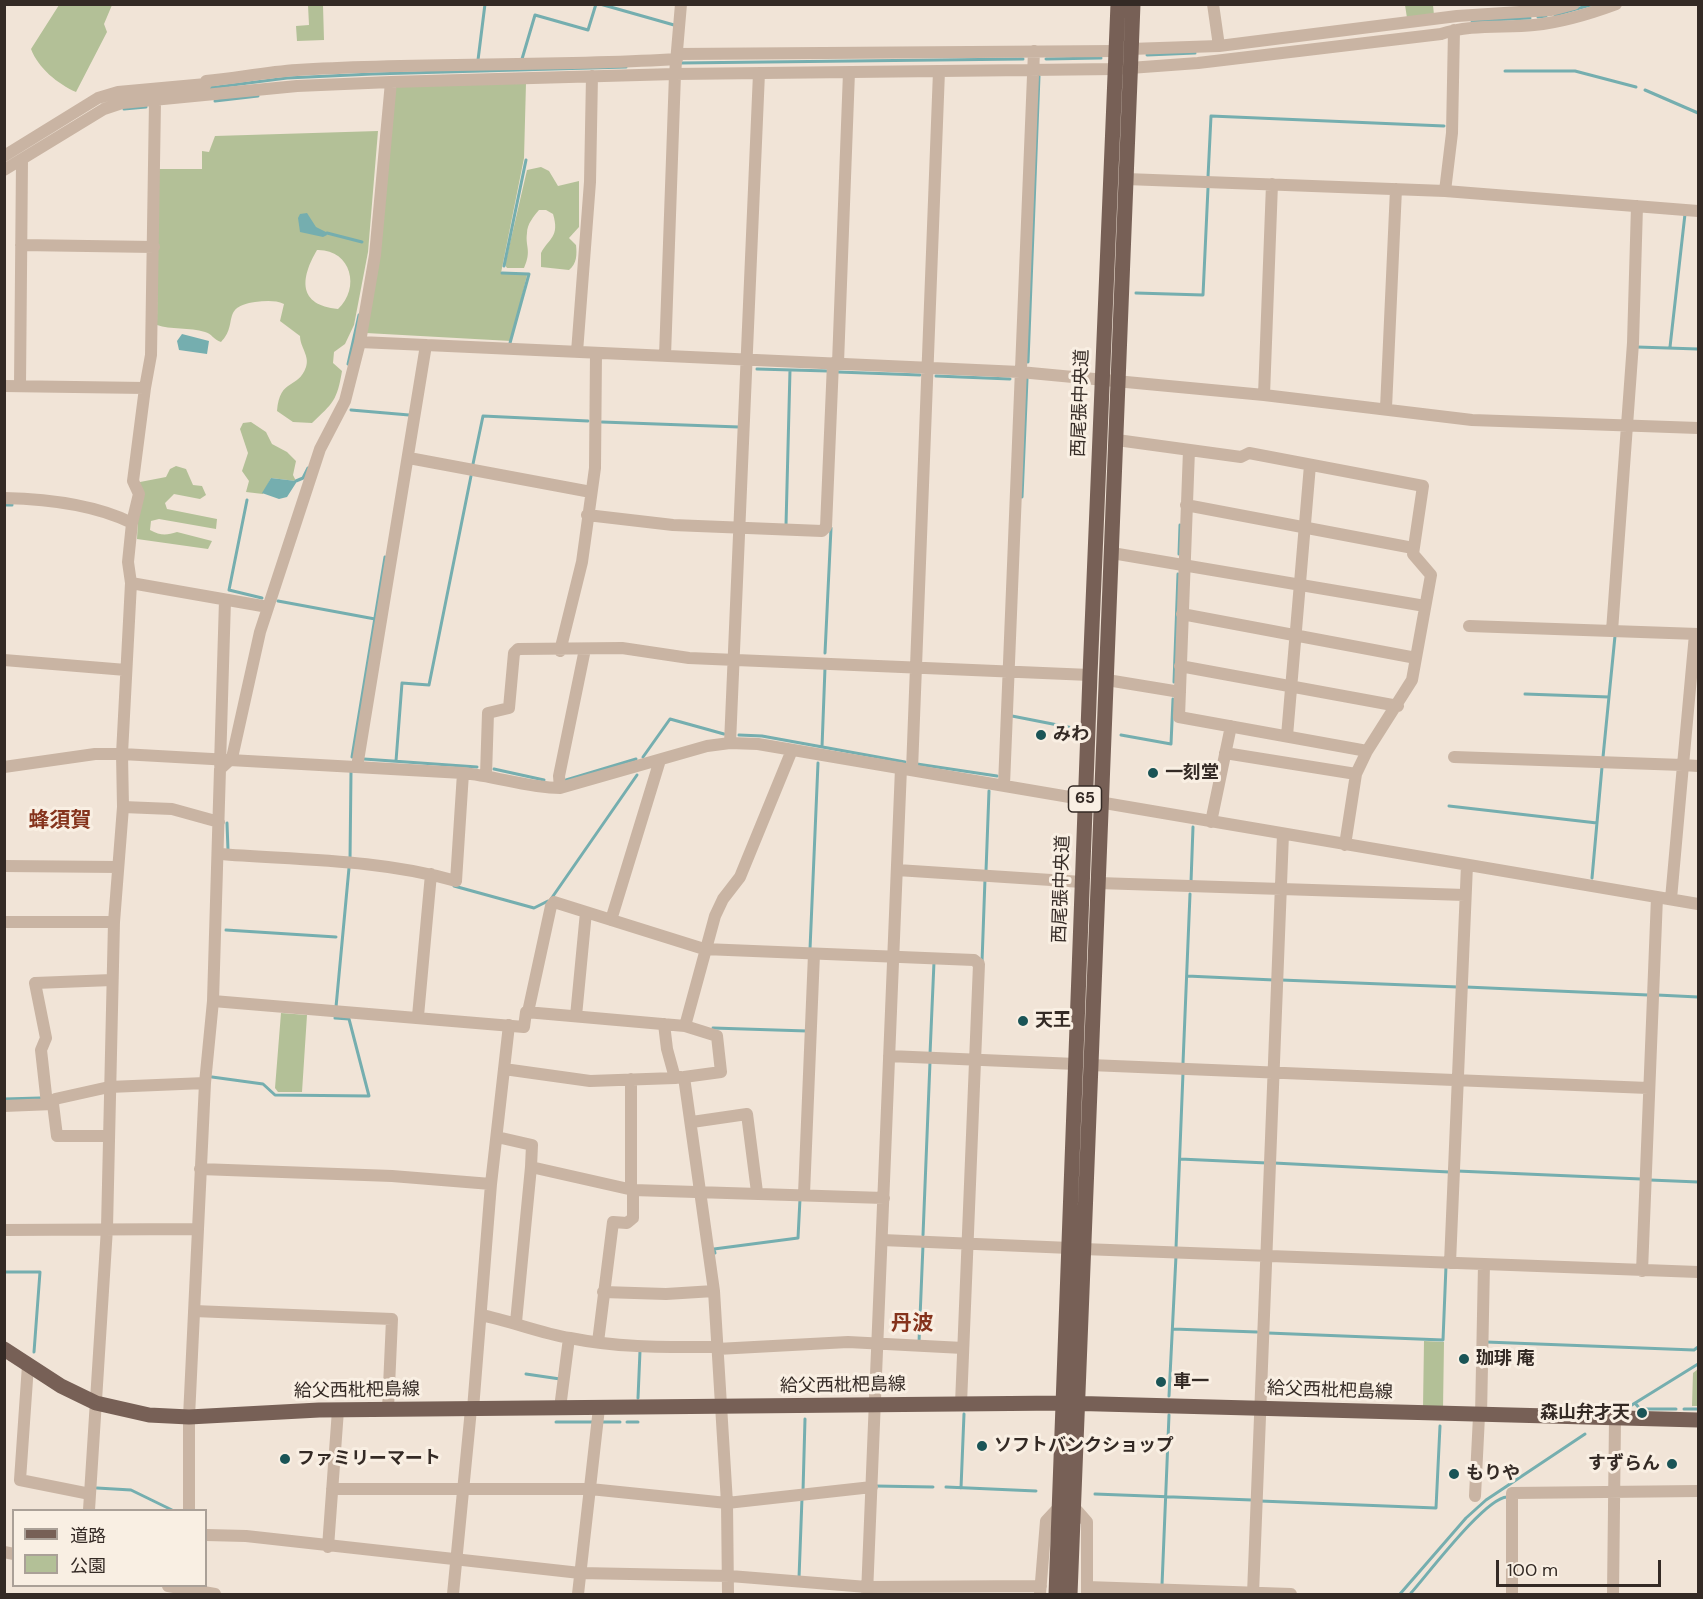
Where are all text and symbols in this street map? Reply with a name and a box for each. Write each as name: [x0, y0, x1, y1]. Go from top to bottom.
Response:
street label: 西尾張中央道: [1068, 349, 1094, 457]
place label: みわ: [1053, 724, 1089, 746]
marker: みわ: [1034, 728, 1048, 742]
place label: 一刻堂: [1165, 762, 1219, 784]
marker: 一刻堂: [1146, 766, 1160, 780]
road number: 65: [1068, 786, 1102, 812]
district label: 蜂須賀: [29, 808, 91, 834]
street label: 西尾張中央道: [1049, 835, 1075, 943]
place label: 天王: [1035, 1010, 1071, 1032]
marker: 天王: [1016, 1014, 1030, 1028]
district label: 丹波: [891, 1311, 933, 1337]
place label: 珈琲 庵: [1476, 1348, 1534, 1370]
marker: 珈琲 庵: [1457, 1352, 1471, 1366]
place label: 車一: [1173, 1371, 1209, 1393]
street label: 給父西枇杷島線: [780, 1374, 906, 1398]
marker: 車一: [1154, 1375, 1168, 1389]
street label: 給父西枇杷島線: [1267, 1378, 1393, 1404]
street label: 給父西枇杷島線: [294, 1379, 420, 1403]
place label: 森山弁才天: [1540, 1402, 1630, 1424]
marker: 森山弁才天: [1635, 1406, 1649, 1420]
place label: ソフトバンクショップ: [994, 1435, 1174, 1457]
marker: ソフトバンクショップ: [975, 1439, 989, 1453]
place label: ファミリーマート: [297, 1448, 441, 1470]
marker: ファミリーマート: [278, 1452, 292, 1466]
place label: すずらん: [1588, 1453, 1660, 1475]
marker: すずらん: [1665, 1457, 1679, 1471]
place label: もりや: [1466, 1463, 1520, 1485]
marker: もりや: [1447, 1467, 1461, 1481]
legend: [12, 1509, 207, 1587]
text: 道路: [70, 1524, 106, 1548]
scale bar: [1499, 1548, 1664, 1586]
text: 公園: [70, 1554, 106, 1578]
text: 100 m: [1507, 1558, 1558, 1582]

